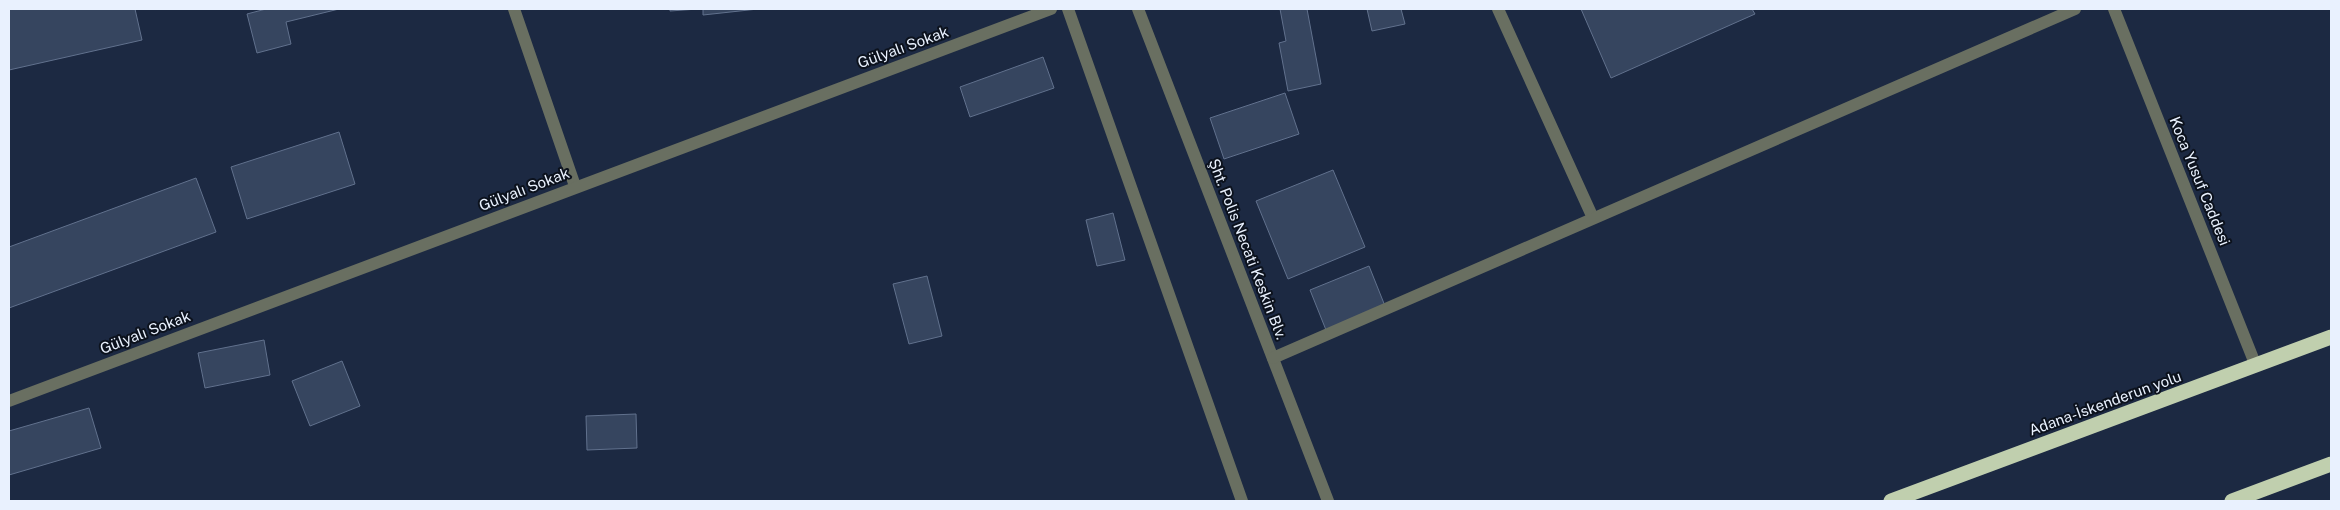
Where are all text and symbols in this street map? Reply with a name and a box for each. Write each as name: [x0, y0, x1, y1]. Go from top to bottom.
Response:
street label: Gülyalı Sokak: [855, 23, 951, 71]
street label: Koca Yusuf Caddesi: [2166, 114, 2234, 248]
street label: Şht. Polis Necati Keskin Blv.: [1206, 156, 1290, 342]
street label: Gülyalı Sokak: [476, 164, 572, 214]
street label: Gülyalı Sokak: [97, 307, 193, 357]
street label: Adana-İskenderun yolu: [2026, 367, 2184, 439]

